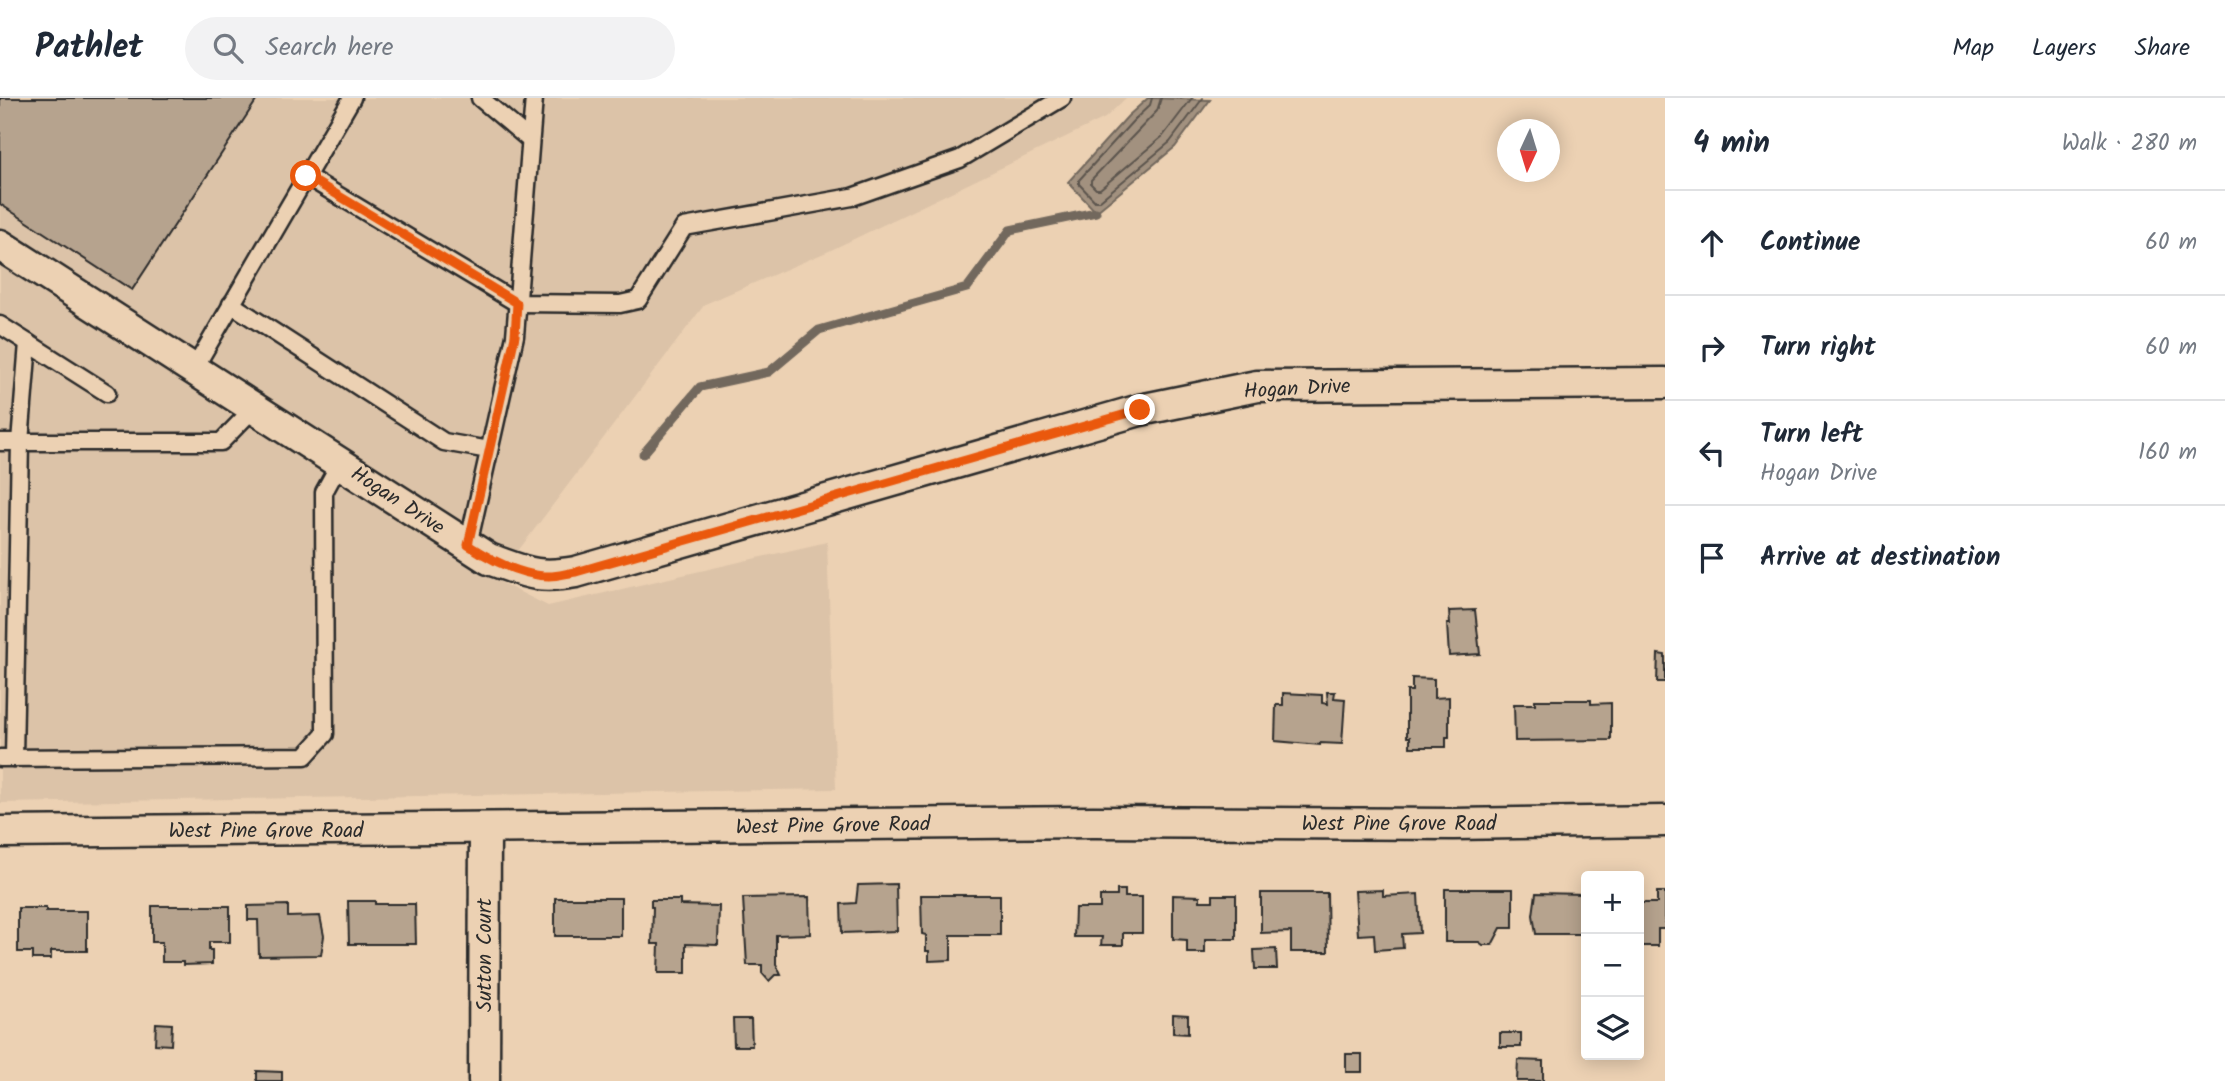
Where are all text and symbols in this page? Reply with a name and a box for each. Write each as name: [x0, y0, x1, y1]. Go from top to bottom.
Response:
search box: [185, 17, 675, 80]
text: Pathlet: [35, 22, 143, 75]
text: Search here: [265, 27, 393, 69]
icon: search: [209, 29, 247, 67]
text: Map: [1952, 29, 1994, 68]
text: Layers: [2032, 29, 2096, 68]
text: Share: [2134, 29, 2190, 68]
north arrow: [1497, 119, 1560, 182]
text: 4 min: [1693, 120, 1770, 168]
text: Walk · 280 m: [2062, 126, 2197, 162]
route start: [290, 160, 321, 191]
text: Continue: [1760, 222, 1861, 264]
icon: ahead: [1693, 224, 1731, 262]
text: 60 m: [2145, 225, 2197, 261]
text: Turn right: [1760, 327, 1876, 369]
icon: right: [1693, 329, 1731, 367]
text: 60 m: [2145, 330, 2197, 366]
street label: Hogan Drive: [1243, 370, 1352, 409]
route end: [1124, 394, 1155, 425]
text: Turn left: [1760, 414, 1863, 456]
icon: left: [1693, 434, 1731, 472]
text: 160 m: [2138, 435, 2197, 471]
text: Hogan Drive: [1760, 456, 1877, 492]
street label: Hogan Drive: [343, 458, 451, 544]
text: Arrive at destination: [1760, 537, 2000, 579]
icon: arrive: [1693, 539, 1731, 577]
street label: West Pine Grove Road: [735, 808, 931, 845]
street label: West Pine Grove Road: [1302, 808, 1497, 841]
street label: West Pine Grove Road: [169, 815, 364, 848]
map controls: [1581, 871, 1644, 1060]
button: +: [1581, 871, 1644, 934]
street label: Sutton Court: [469, 897, 502, 1012]
button: −: [1581, 934, 1644, 997]
button: layers: [1581, 997, 1644, 1060]

